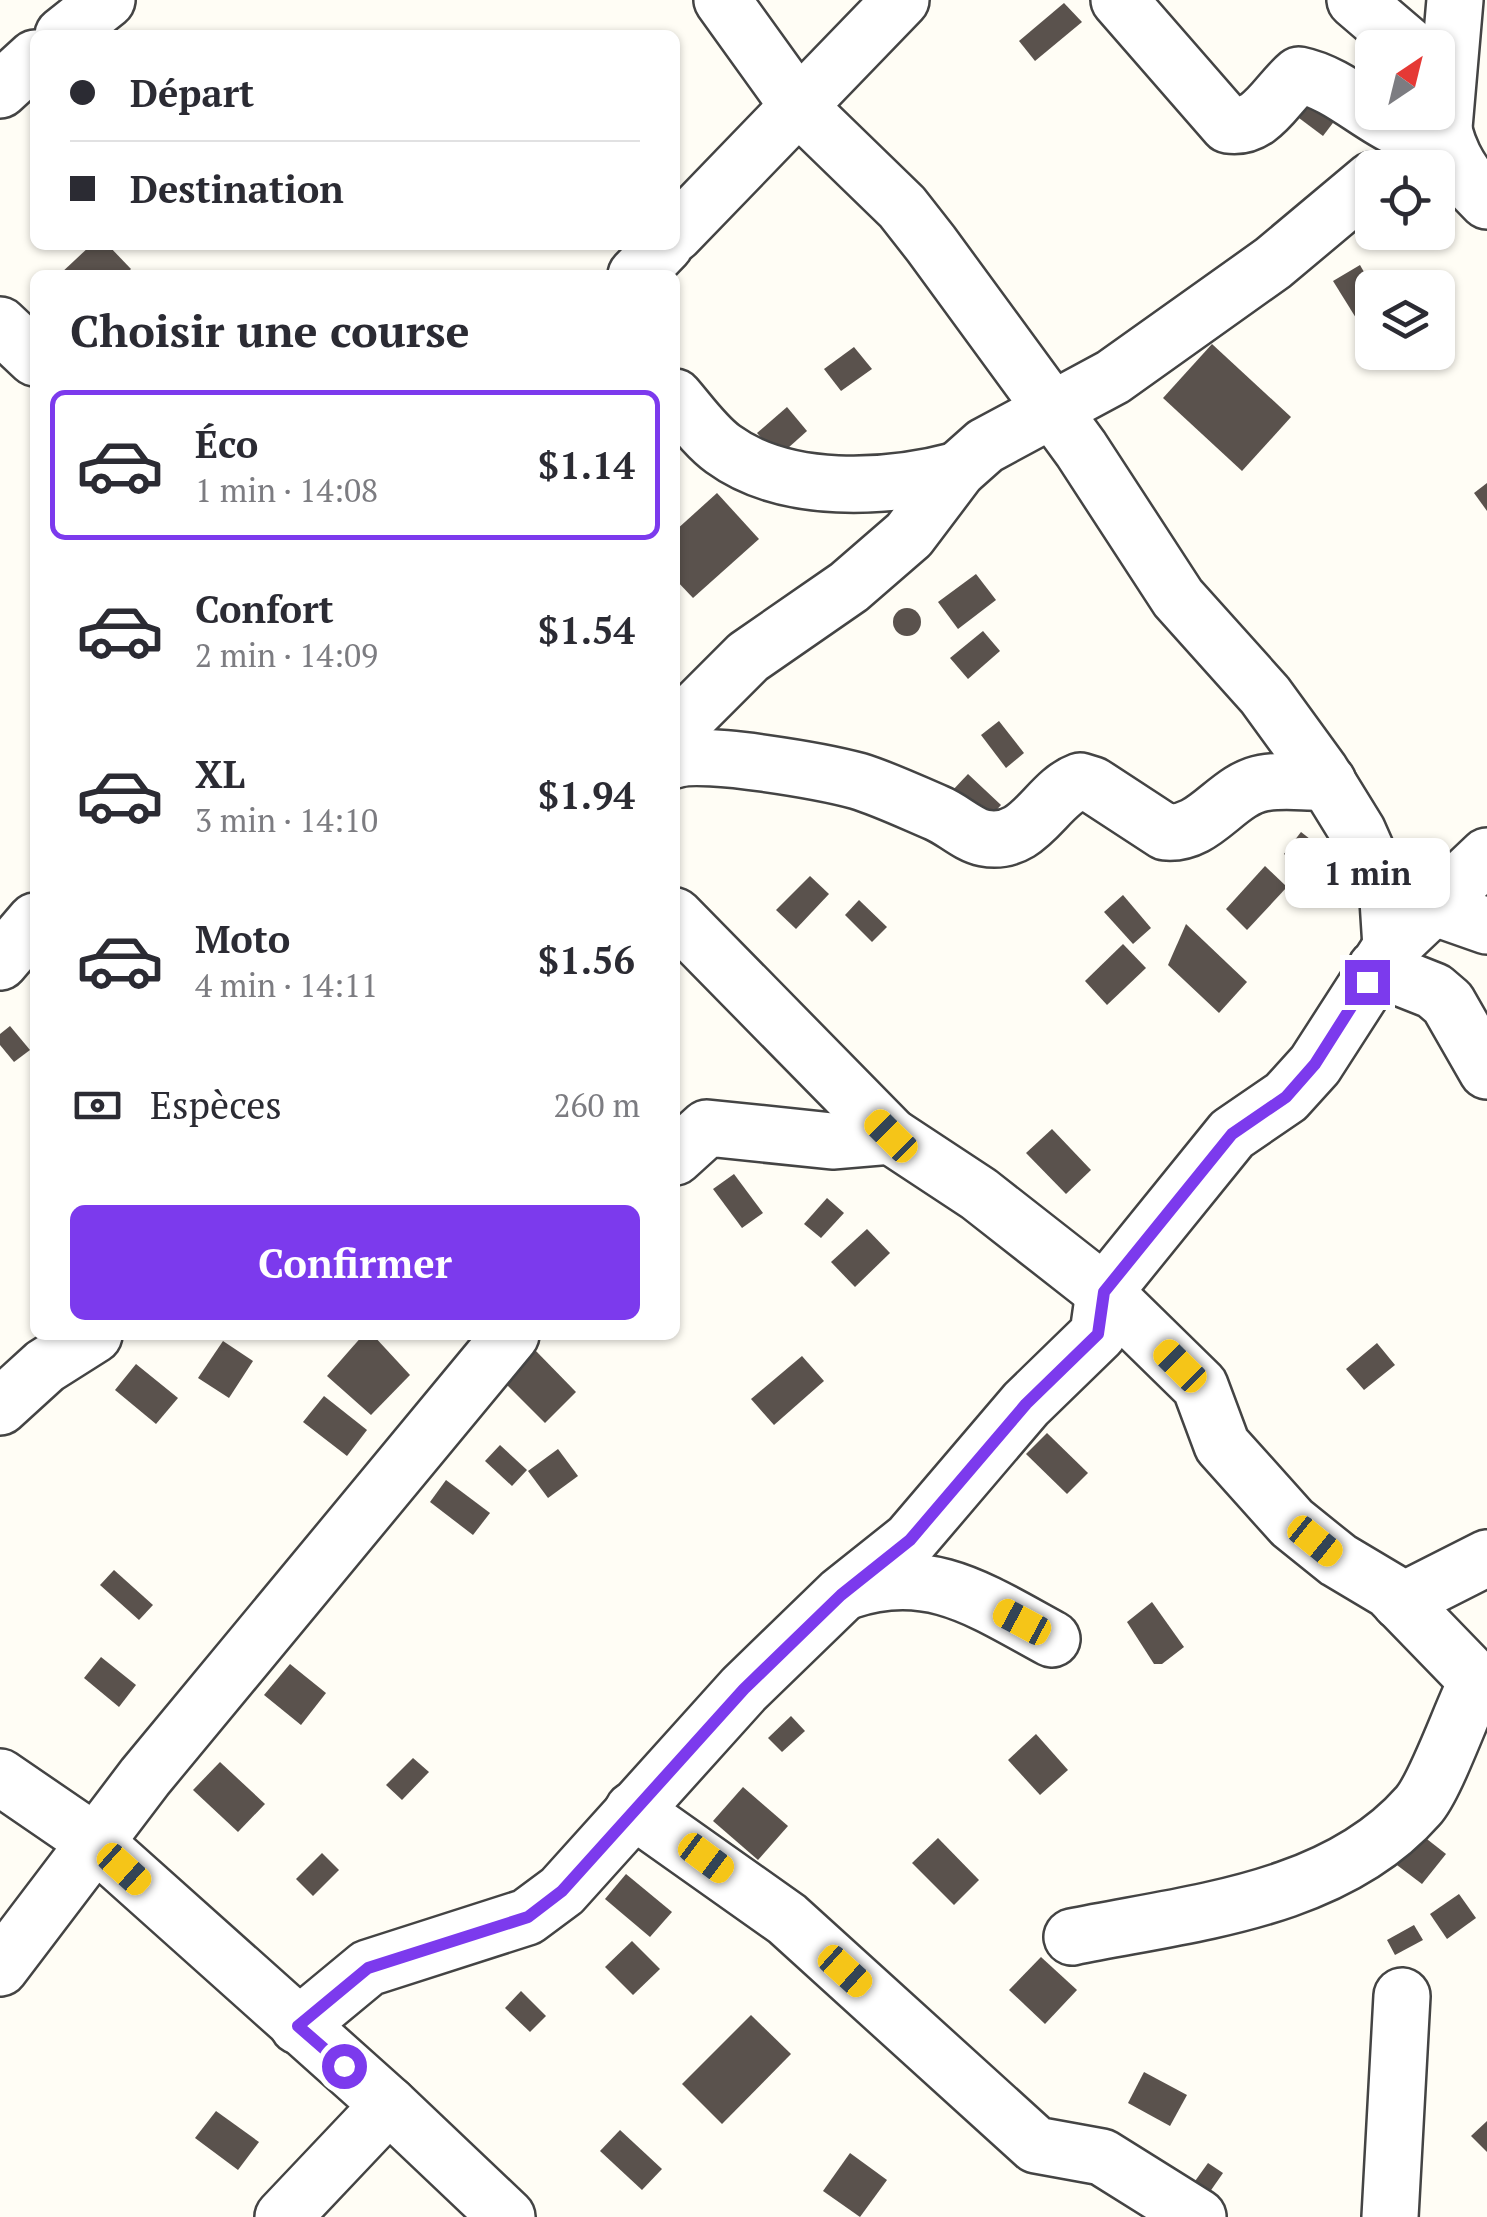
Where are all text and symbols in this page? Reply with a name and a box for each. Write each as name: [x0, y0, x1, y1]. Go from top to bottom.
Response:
north arrow: [1355, 30, 1455, 130]
map controls: [1355, 30, 1455, 370]
text: Départ: [130, 68, 254, 118]
button: locate: [1355, 150, 1455, 250]
text: Destination: [130, 164, 344, 214]
button: layers: [1355, 270, 1455, 370]
text: Choisir une course: [70, 300, 470, 360]
text: Éco: [195, 419, 258, 469]
icon: car: [75, 420, 165, 510]
text: $1.14: [538, 440, 635, 490]
text: 1 min · 14:08: [195, 469, 378, 511]
text: Confort: [195, 584, 334, 634]
icon: car: [75, 585, 165, 675]
text: $1.54: [538, 605, 635, 655]
text: 2 min · 14:09: [195, 634, 378, 676]
text: XL: [195, 749, 245, 799]
icon: car: [75, 750, 165, 840]
text: $1.94: [538, 770, 635, 820]
text: 3 min · 14:10: [195, 799, 378, 841]
callout: 1 min: [1284, 837, 1450, 907]
text: 1 min: [1324, 852, 1411, 894]
text: Moto: [195, 914, 290, 964]
icon: car: [75, 915, 165, 1005]
text: $1.56: [538, 935, 635, 985]
route end: [1345, 960, 1390, 1005]
text: 4 min · 14:11: [195, 964, 378, 1006]
icon: cash: [70, 1078, 125, 1133]
text: Espèces: [150, 1080, 282, 1130]
text: 260 m: [553, 1084, 640, 1126]
car: [859, 1104, 923, 1168]
button: Confirmer: [70, 1205, 640, 1320]
car: [1148, 1334, 1212, 1398]
car: [1282, 1510, 1348, 1572]
car: [988, 1595, 1056, 1649]
car: [673, 1828, 739, 1888]
car: [92, 1838, 156, 1900]
car: [813, 1940, 877, 2002]
route start: [322, 2044, 367, 2089]

